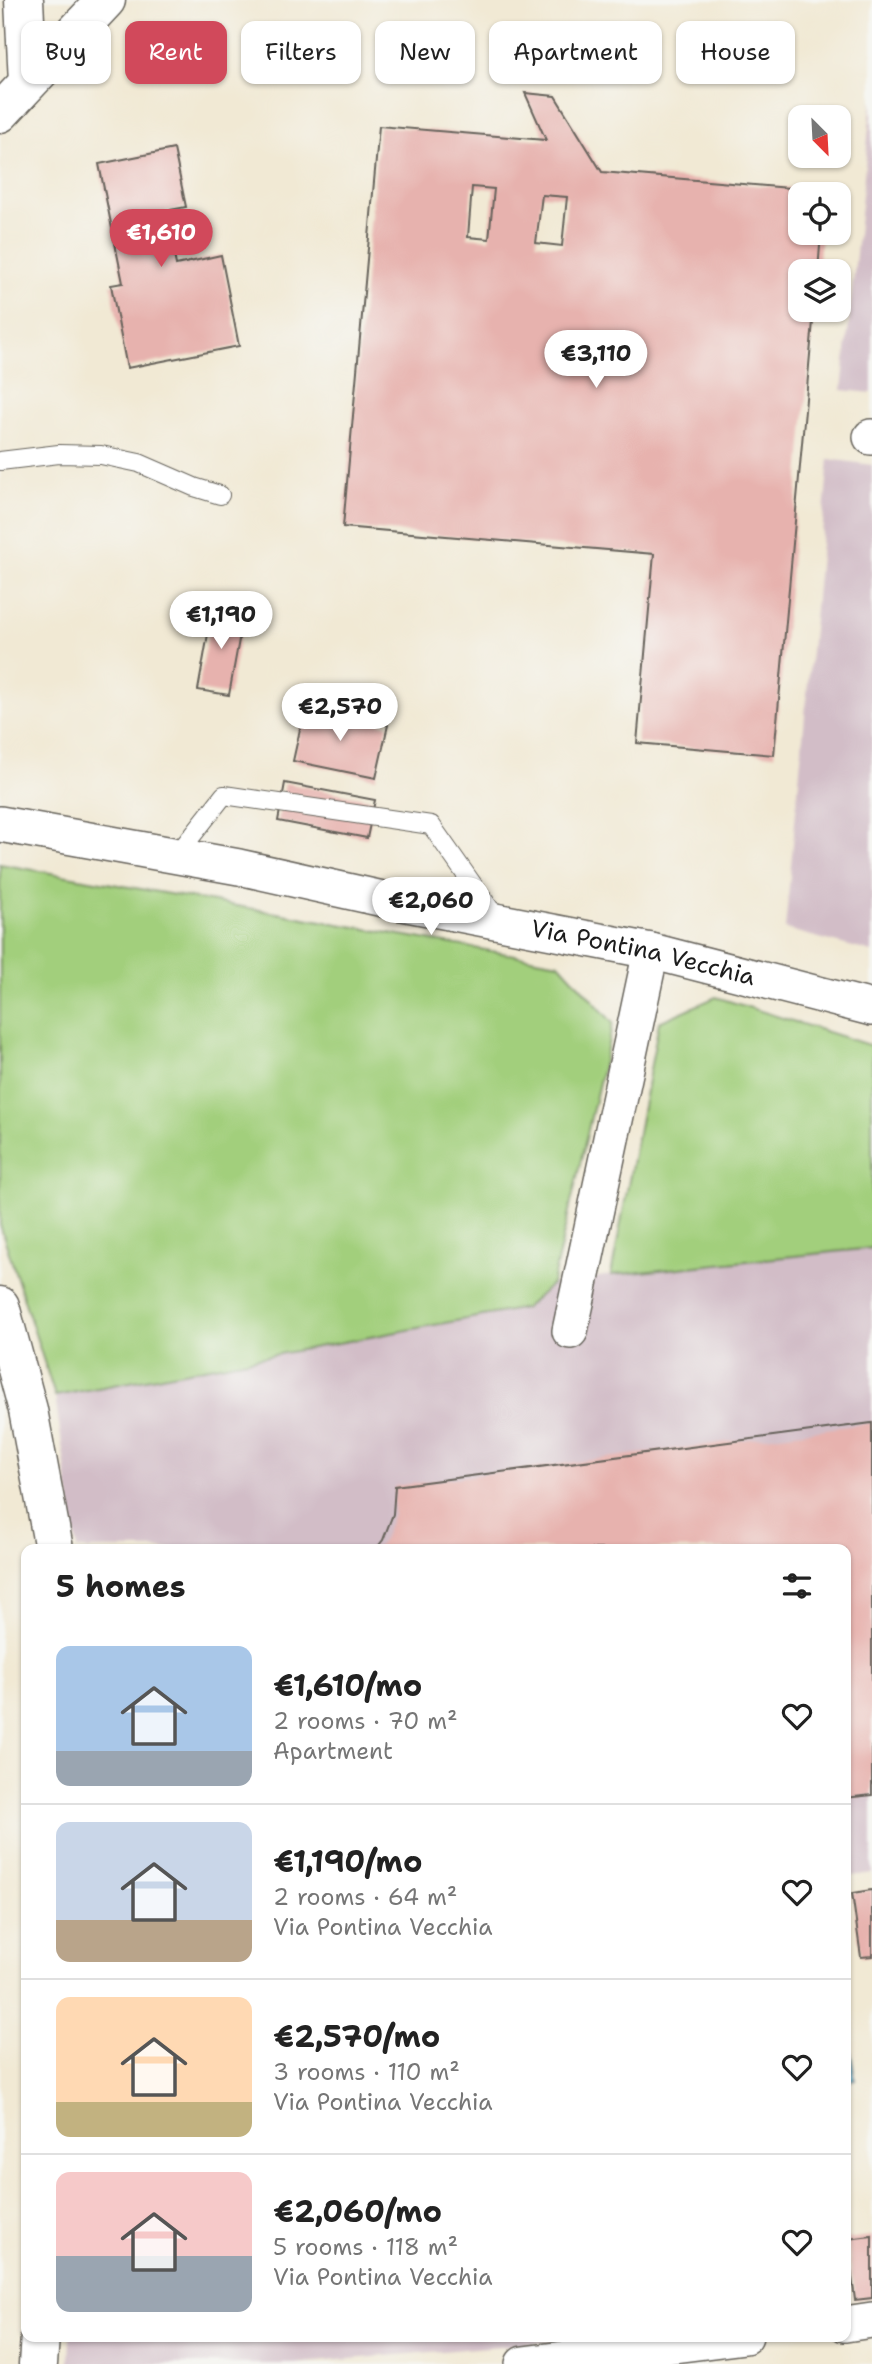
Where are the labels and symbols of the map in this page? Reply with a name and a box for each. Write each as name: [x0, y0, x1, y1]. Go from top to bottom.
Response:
north arrow: [788, 105, 850, 168]
pin: €1,610: [104, 210, 218, 269]
pin: €3,110: [539, 330, 653, 390]
pin: €1,190: [164, 592, 278, 651]
pin: €2,570: [283, 684, 397, 743]
pin: €2,060: [374, 878, 488, 937]
street label: Via Pontina Vecchia: [528, 912, 759, 993]

